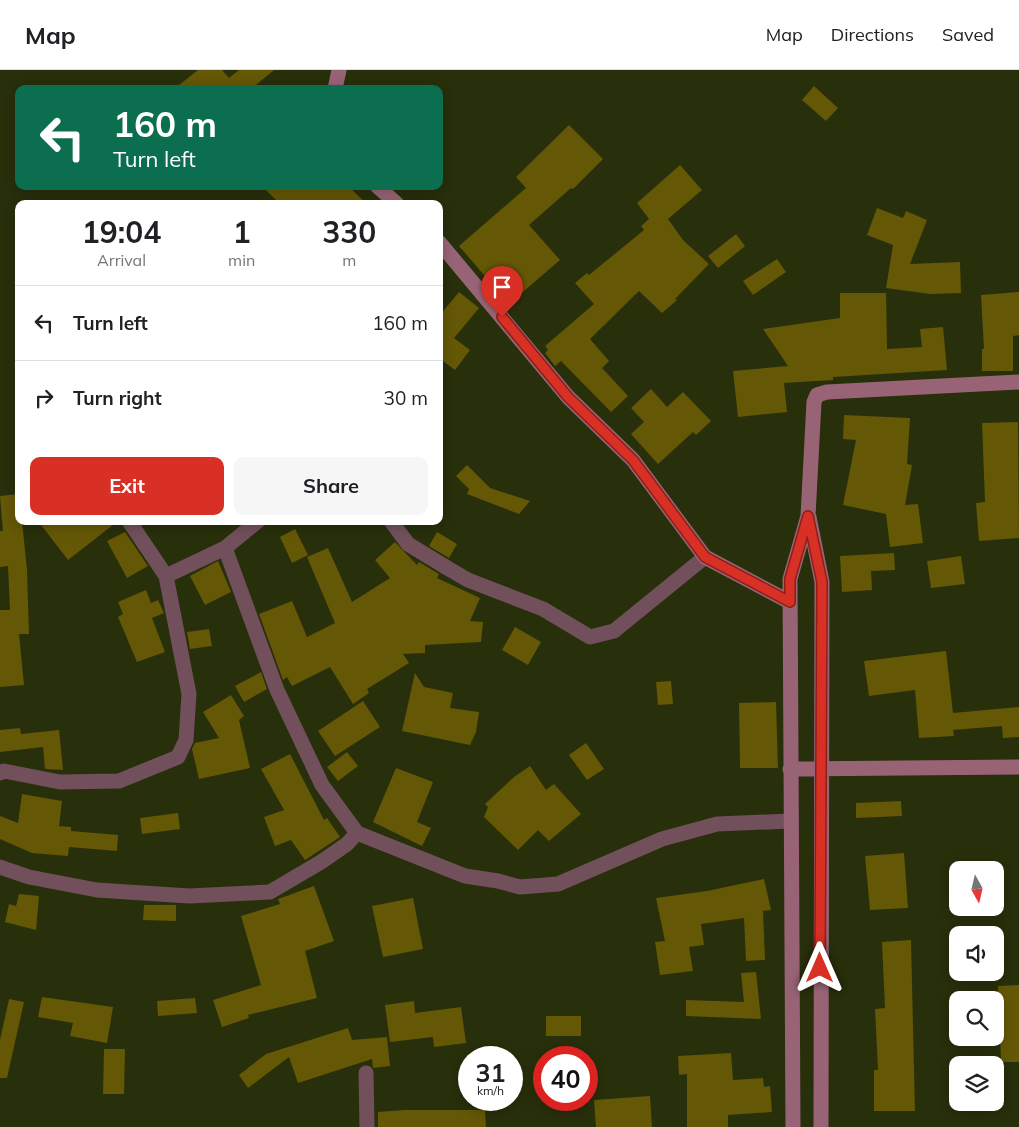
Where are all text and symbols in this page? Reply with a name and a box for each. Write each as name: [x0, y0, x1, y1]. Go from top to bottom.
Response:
text: Map: [25, 20, 76, 50]
text: Map: [766, 23, 803, 46]
text: Directions: [831, 23, 914, 46]
text: Saved: [942, 23, 994, 46]
text: 160 m: [113, 102, 217, 146]
icon: left: [30, 105, 95, 170]
text: Turn left: [113, 145, 196, 173]
text: 19:04: [82, 213, 161, 251]
text: 1: [233, 213, 251, 251]
text: 330: [322, 213, 376, 251]
text: Arrival: [97, 250, 146, 270]
text: min: [228, 250, 255, 270]
text: m: [342, 250, 356, 270]
pin: [481, 266, 523, 317]
icon: arrive: [488, 273, 516, 301]
icon: left: [30, 309, 58, 337]
text: Turn left: [73, 311, 148, 335]
text: 160 m: [372, 311, 428, 335]
icon: right: [30, 384, 58, 412]
text: Turn right: [73, 386, 162, 410]
text: 30 m: [384, 386, 428, 410]
button: Exit: [30, 457, 224, 515]
button: Share: [234, 457, 428, 515]
north arrow: [949, 861, 1004, 916]
map controls: [949, 861, 1004, 1111]
button: sound: [949, 926, 1004, 981]
position arrow: [793, 941, 845, 993]
button: search: [949, 991, 1004, 1046]
speed limit sign: 40: [533, 1046, 598, 1111]
button: layers: [949, 1056, 1004, 1111]
text: 31: [475, 1057, 506, 1088]
text: km/h: [477, 1083, 504, 1098]

